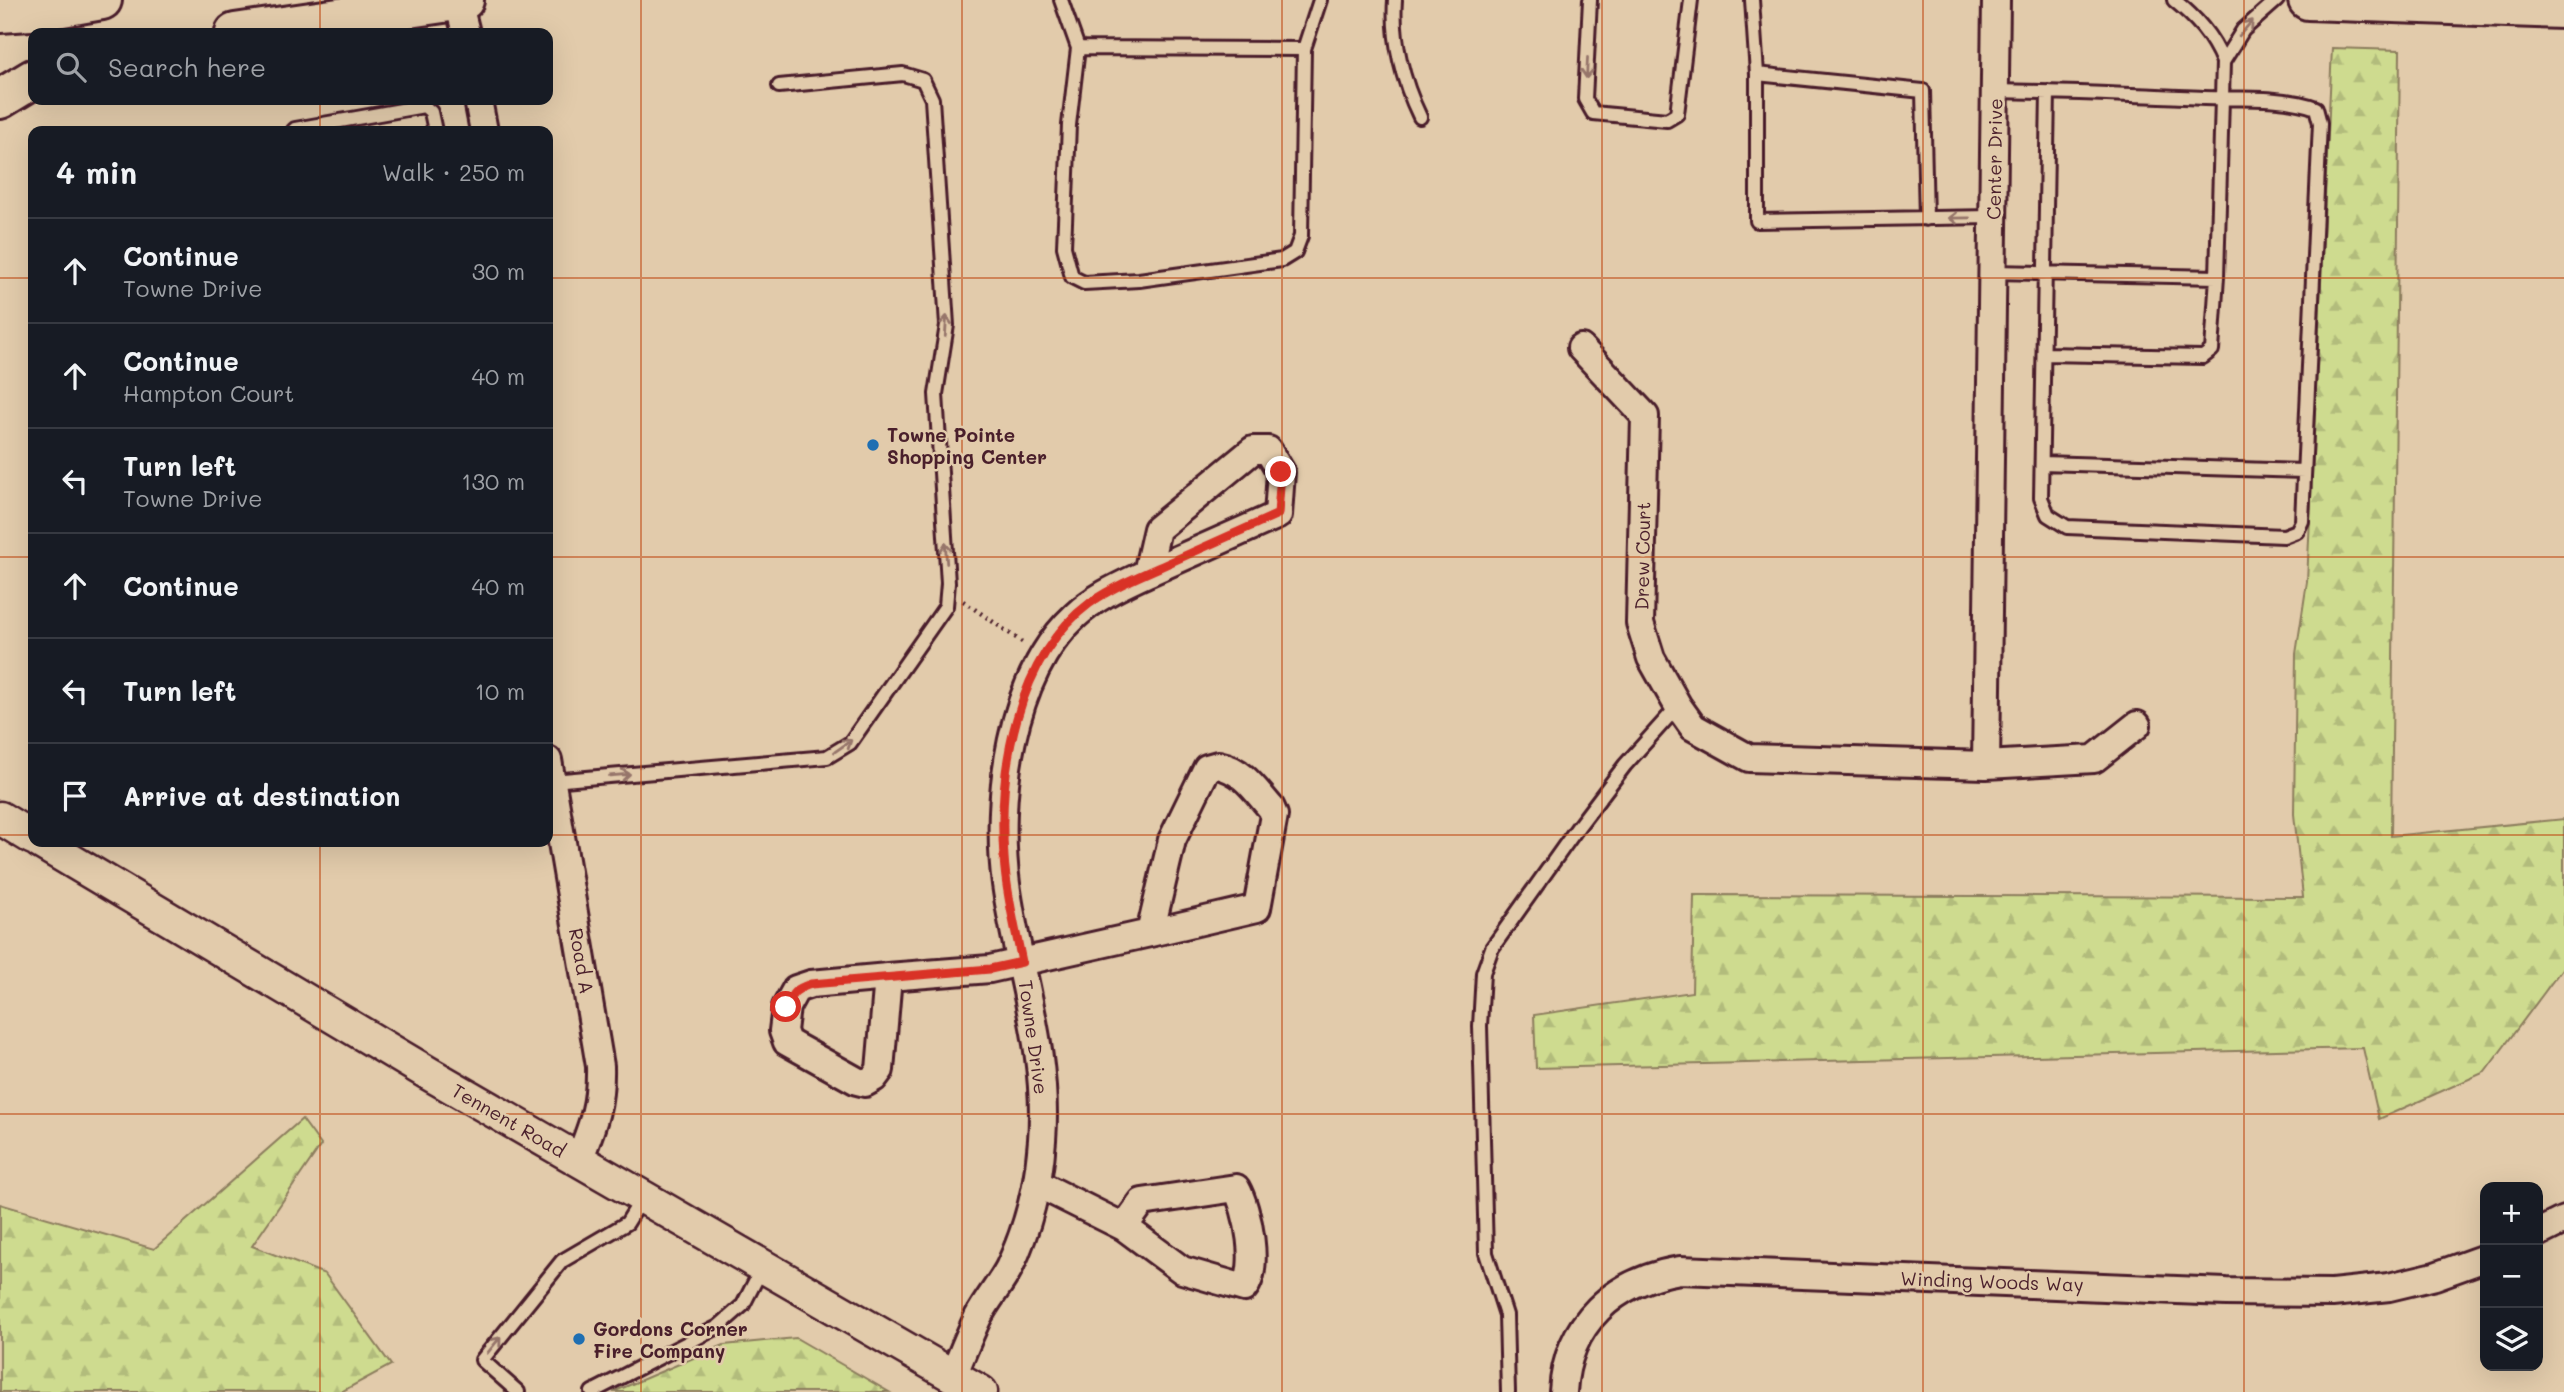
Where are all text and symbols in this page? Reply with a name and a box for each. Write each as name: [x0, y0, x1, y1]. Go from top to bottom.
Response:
one-way arrow: [2238, 19, 2254, 37]
search box: [28, 28, 553, 105]
icon: search: [52, 48, 90, 86]
text: Search here: [108, 50, 266, 84]
one-way arrow: [1580, 56, 1593, 79]
street label: Center Drive: [1980, 98, 2008, 220]
text: 4 min: [56, 152, 137, 192]
text: Walk · 250 m: [382, 157, 525, 187]
one-way arrow: [1948, 211, 1971, 225]
text: Continue: [123, 239, 239, 273]
icon: ahead: [56, 252, 94, 290]
text: 30 m: [472, 256, 525, 286]
text: Towne Drive: [123, 273, 262, 303]
one-way arrow: [940, 316, 953, 338]
text: Continue: [123, 344, 239, 378]
icon: ahead: [56, 357, 94, 395]
text: 40 m: [472, 361, 525, 391]
text: Hampton Court: [123, 378, 294, 408]
place label: Towne Pointe Shopping Center: [887, 422, 1047, 469]
marker: Towne Pointe Shopping Center: [865, 437, 881, 453]
text: Turn left: [123, 449, 236, 483]
route end: [1265, 456, 1296, 487]
icon: left: [56, 462, 94, 500]
text: 130 m: [461, 466, 525, 496]
text: Towne Drive: [123, 483, 262, 513]
street label: Drew Court: [1629, 502, 1655, 610]
one-way arrow: [940, 542, 953, 565]
icon: ahead: [56, 567, 94, 605]
text: Continue: [123, 569, 239, 603]
text: 40 m: [472, 571, 525, 601]
icon: left: [56, 672, 94, 710]
text: Turn left: [123, 674, 236, 708]
text: 10 m: [475, 676, 525, 706]
one-way arrow: [833, 739, 852, 753]
one-way arrow: [608, 768, 631, 781]
icon: arrive: [56, 777, 94, 815]
text: Arrive at destination: [123, 779, 400, 813]
street label: Road A: [564, 926, 600, 996]
street label: Towne Drive: [1014, 978, 1054, 1096]
route start: [770, 991, 801, 1022]
street label: Tennent Road: [448, 1077, 570, 1163]
map controls: [2480, 1182, 2543, 1371]
button: +: [2480, 1182, 2543, 1245]
button: −: [2480, 1245, 2543, 1308]
street label: Winding Woods Way: [1900, 1265, 2084, 1297]
button: layers: [2480, 1308, 2543, 1371]
place label: Gordons Corner Fire Company: [593, 1316, 748, 1363]
marker: Gordons Corner Fire Company: [571, 1331, 587, 1347]
one-way arrow: [486, 1336, 502, 1354]

